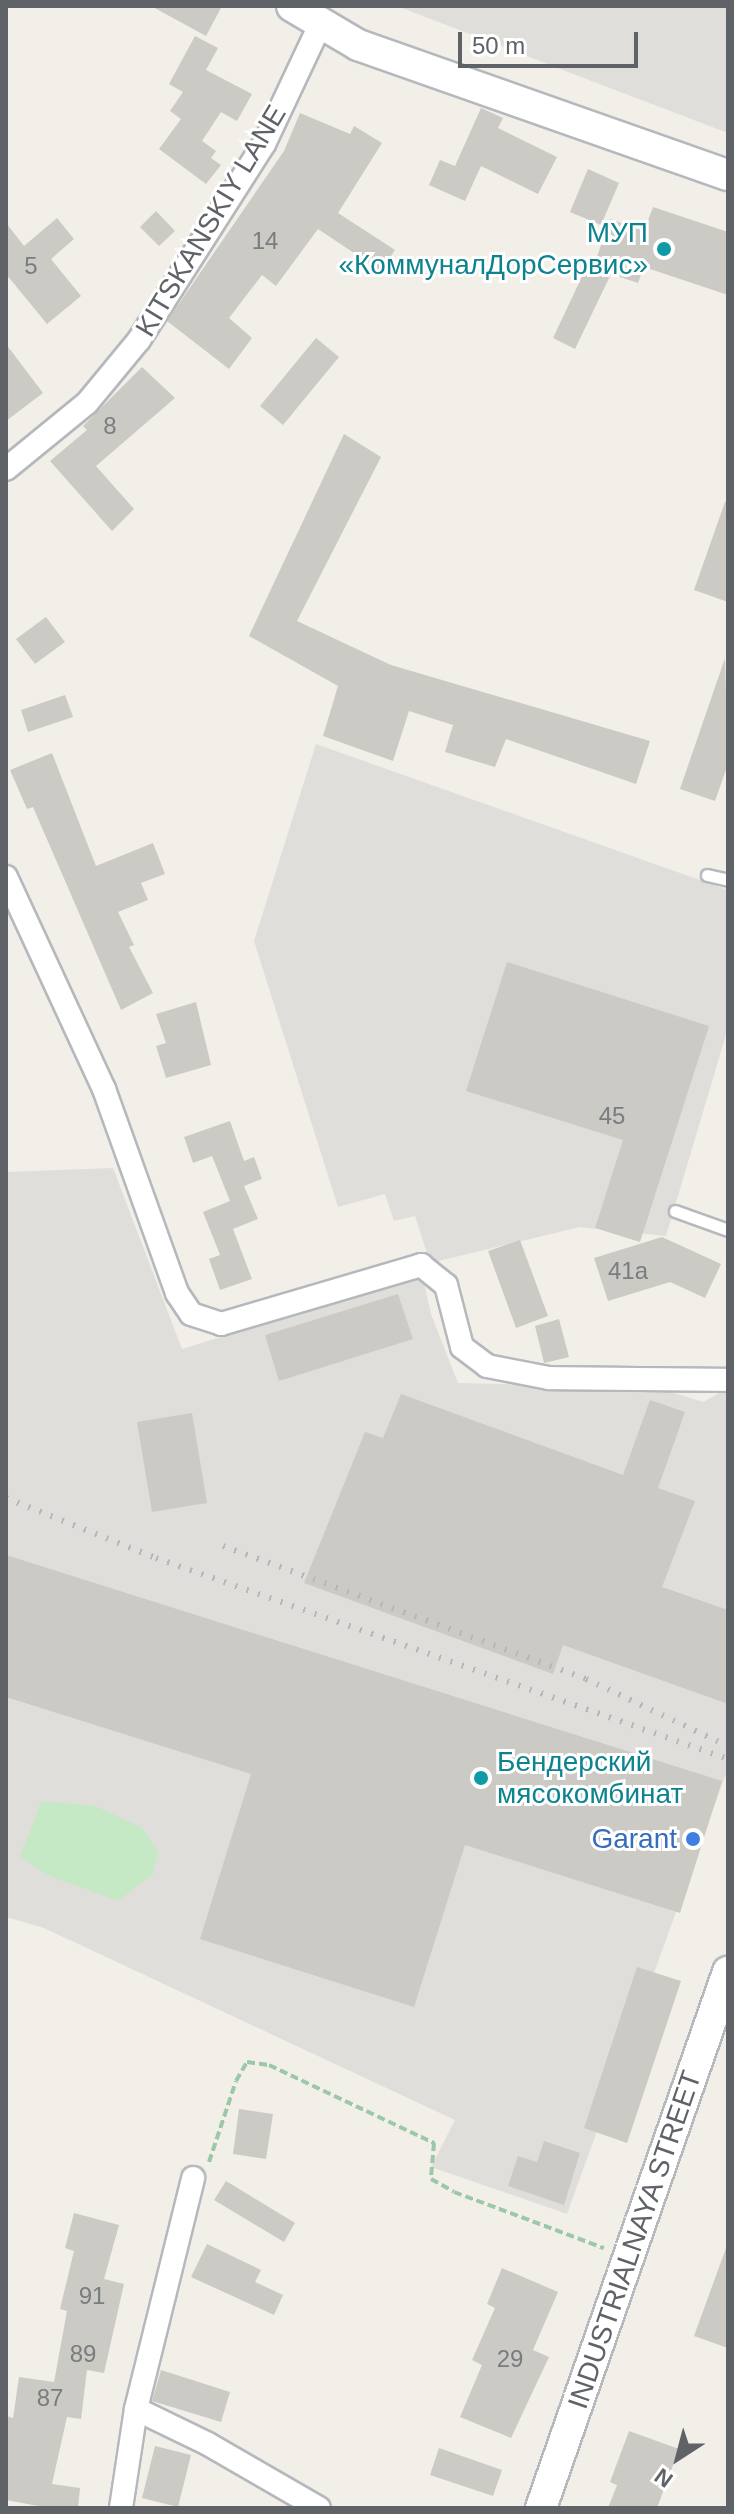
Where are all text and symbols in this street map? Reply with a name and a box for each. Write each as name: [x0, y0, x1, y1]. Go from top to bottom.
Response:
scale bar: [462, 16, 642, 66]
text: 50 m: [472, 32, 525, 59]
street label: KITSKANSKIY LANE: [128, 99, 294, 343]
place label: МУП «КоммуналДорСервис»: [338, 216, 648, 282]
house number: 14: [252, 227, 278, 255]
marker: МУП «КоммуналДорСервис»: [655, 240, 673, 258]
house number: 5: [24, 252, 38, 280]
house number: 8: [103, 412, 117, 440]
house number: 45: [599, 1102, 625, 1130]
house number: 41a: [608, 1257, 648, 1285]
place label: Бендерский мясокомбинат: [497, 1745, 683, 1811]
marker: Бендерский мясокомбинат: [472, 1769, 490, 1787]
place label: Garant: [591, 1822, 677, 1856]
marker: Garant: [684, 1830, 702, 1848]
street label: INDUSTRIALNAYA STREET: [561, 2066, 709, 2414]
house number: 91: [79, 2282, 105, 2310]
house number: 89: [70, 2340, 96, 2368]
house number: 29: [497, 2345, 523, 2373]
house number: 87: [37, 2384, 63, 2412]
north arrow: [638, 2418, 718, 2498]
text: N: [650, 2463, 677, 2493]

